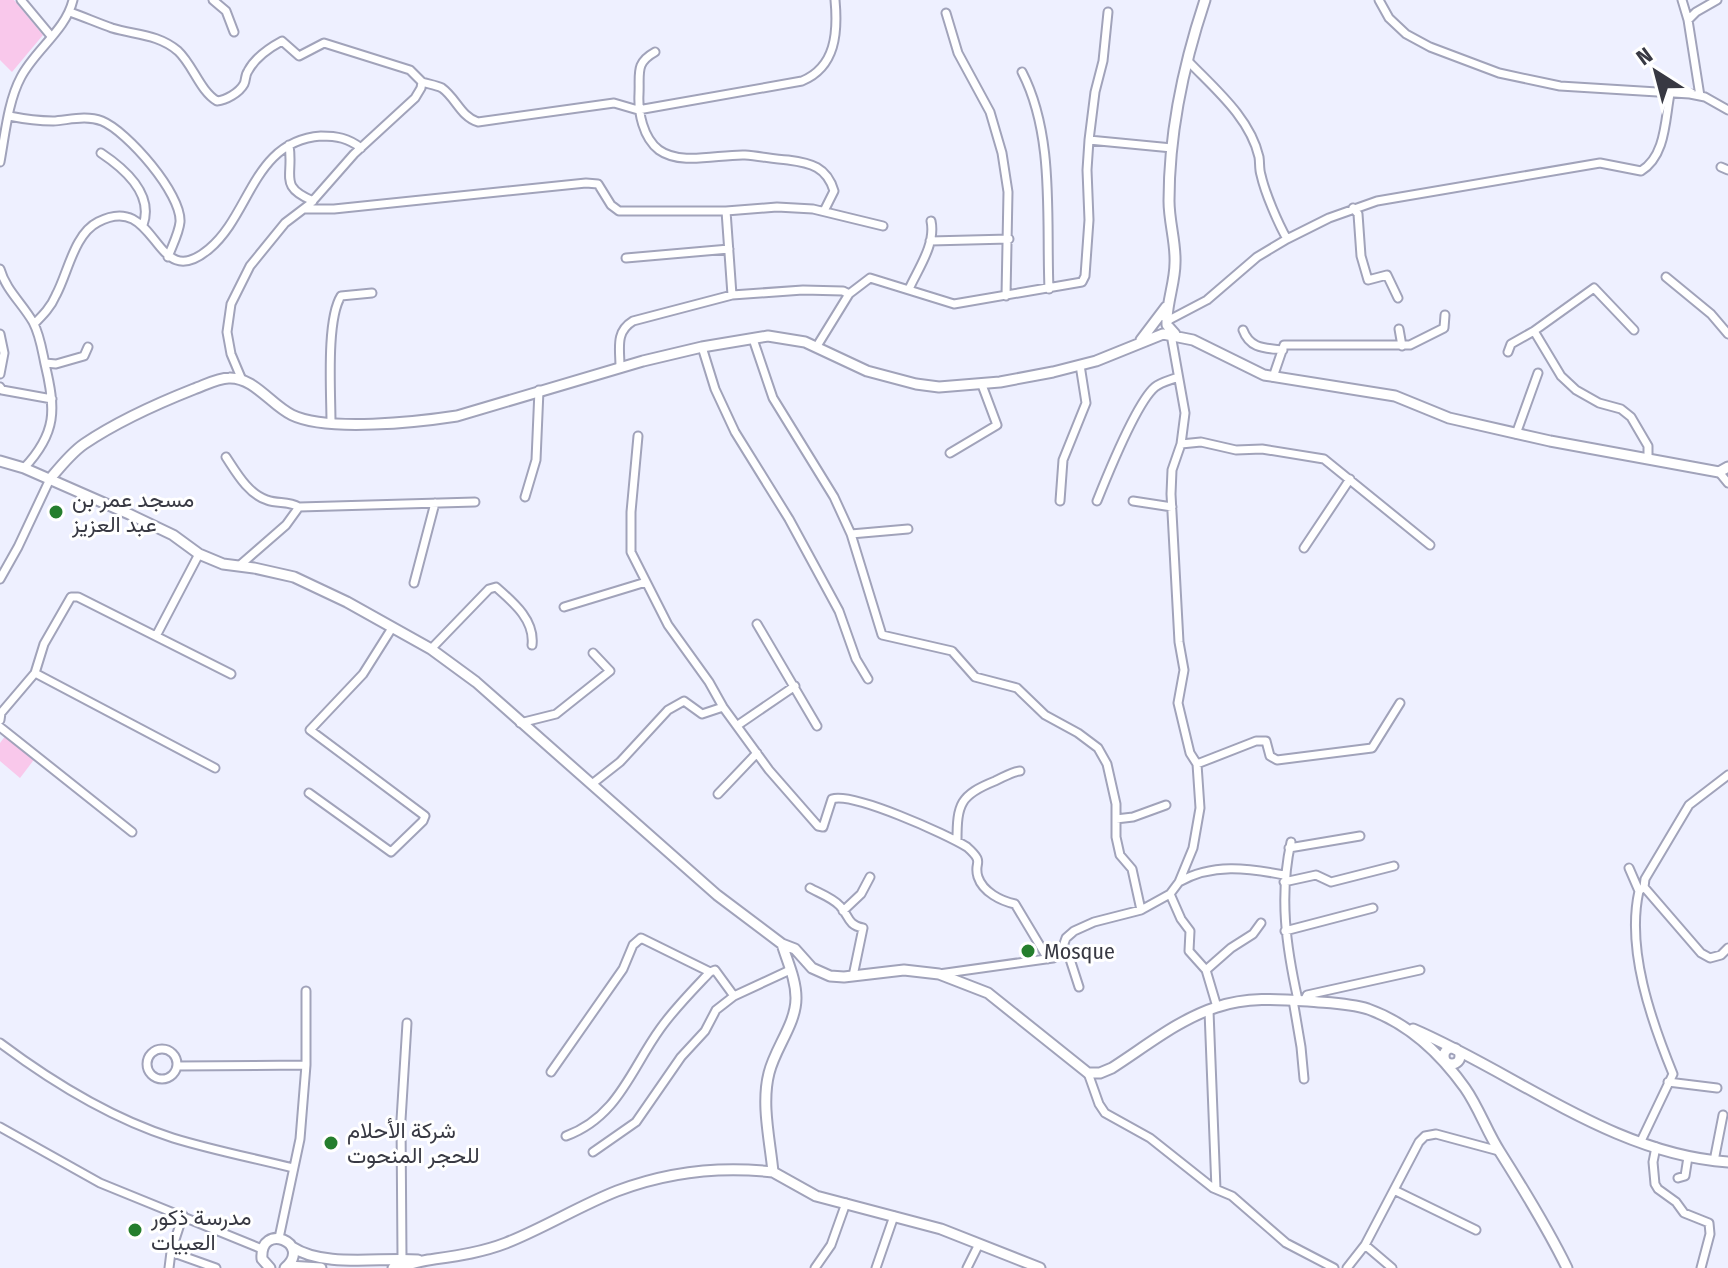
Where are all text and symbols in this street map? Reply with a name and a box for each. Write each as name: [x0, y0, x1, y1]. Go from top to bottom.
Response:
north arrow: [1616, 32, 1696, 112]
text: N: [1631, 41, 1658, 71]
place label: مسجد عمر بن عبد العزيز: [71, 486, 194, 538]
marker: مسجد عمر بن عبد العزيز: [47, 503, 65, 521]
place label: Mosque: [1044, 938, 1115, 965]
marker: Mosque: [1019, 942, 1037, 960]
place label: شركة الأحلام للحجر المنحوت: [347, 1117, 479, 1169]
marker: شركة الأحلام للحجر المنحوت: [322, 1134, 340, 1152]
place label: مدرسة ذكور العبيات: [150, 1204, 252, 1256]
marker: مدرسة ذكور العبيات: [126, 1221, 144, 1239]

